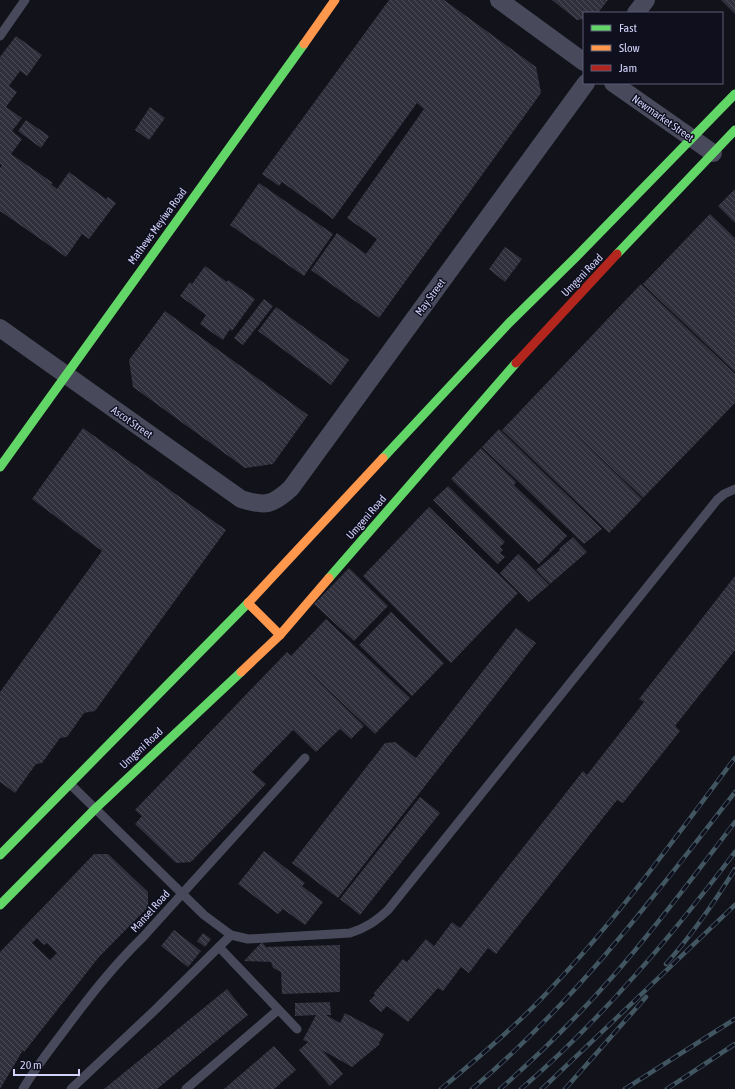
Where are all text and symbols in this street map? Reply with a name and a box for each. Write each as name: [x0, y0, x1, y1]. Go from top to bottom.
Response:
legend: [583, 12, 723, 84]
text: Fast: [619, 21, 637, 35]
text: Slow: [619, 41, 640, 55]
text: Jam: [619, 61, 637, 75]
street label: Newmarket Street: [630, 92, 696, 144]
street label: Mathews Meyiwa Road: [125, 186, 189, 266]
street label: Umgeni Road: [559, 251, 605, 299]
street label: May Street: [413, 276, 447, 318]
street label: Ascot Street: [109, 404, 155, 440]
street label: Umgeni Road: [344, 493, 388, 541]
street label: Umgeni Road: [117, 725, 165, 771]
street label: Mansel Road: [128, 888, 172, 934]
scale bar: [14, 1051, 79, 1077]
text: 20 m: [20, 1058, 42, 1072]

